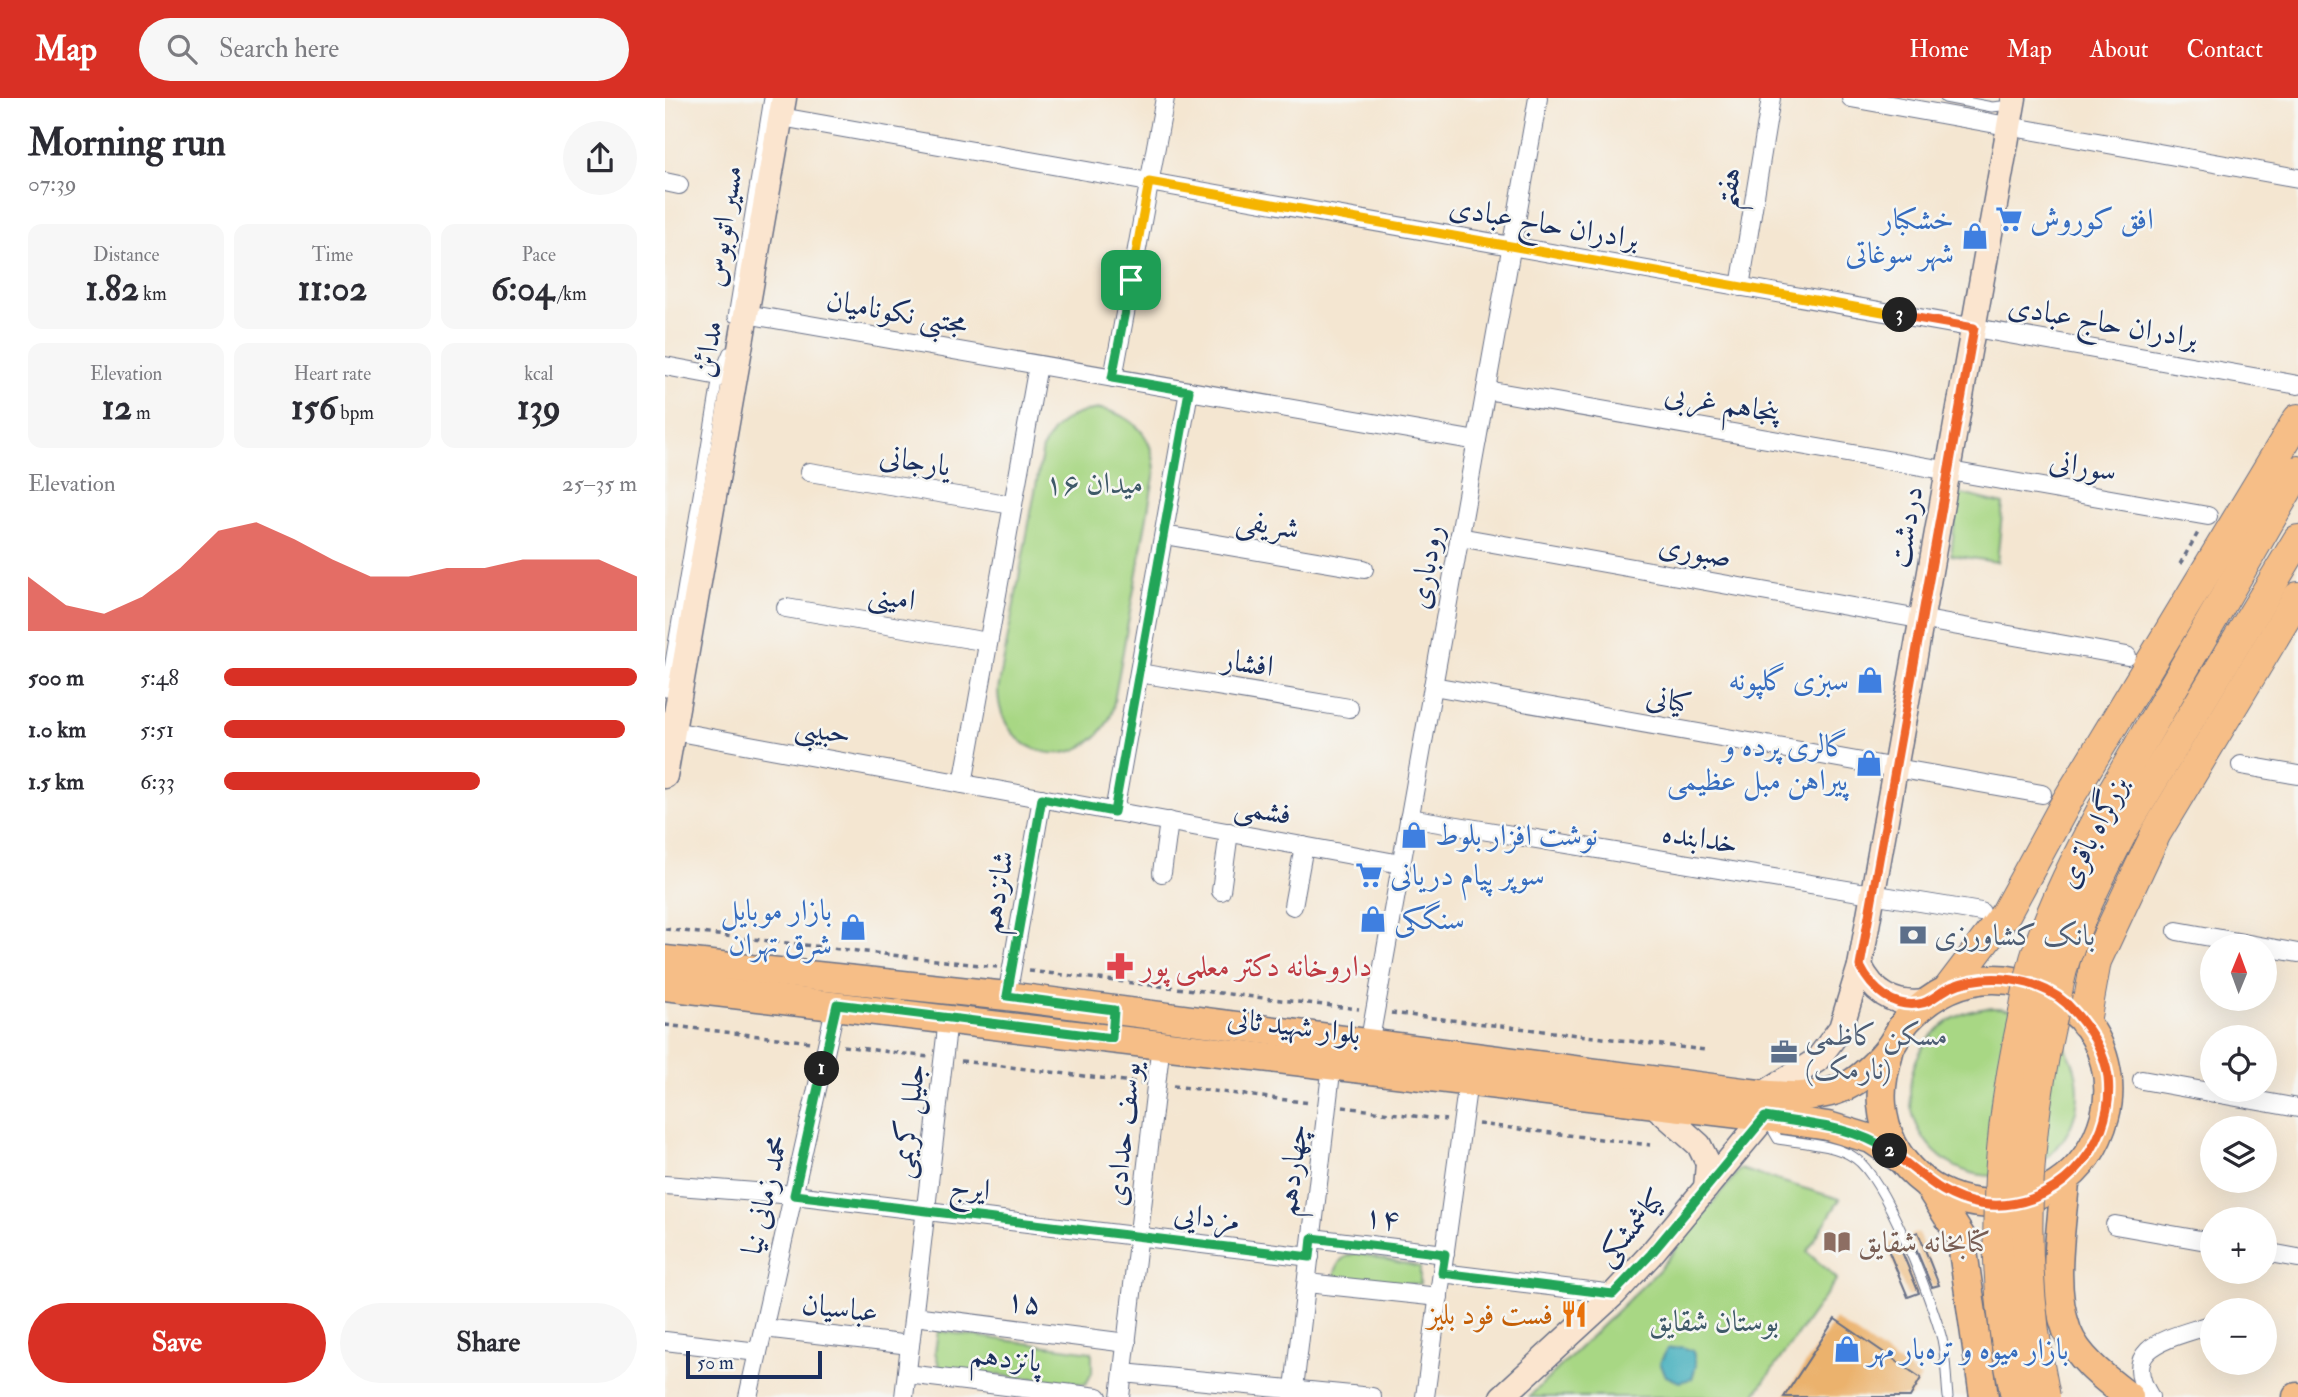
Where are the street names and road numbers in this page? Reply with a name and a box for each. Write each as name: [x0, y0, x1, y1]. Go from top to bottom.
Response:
street label: مسیر اتوبوس: [695, 163, 751, 289]
street label: هفتم: [1706, 165, 1759, 213]
street label: برادران حاج عبادی: [1445, 188, 1642, 265]
street label: مجتبی نکونامیان: [823, 281, 971, 348]
street label: برادران حاج عبادی: [2004, 287, 2201, 364]
street label: مدائن: [685, 318, 731, 380]
street label: پنجاهم غربی: [1660, 375, 1784, 441]
street label: یارجانی: [877, 437, 955, 485]
street label: سورانی: [2046, 442, 2120, 490]
street label: دردشت: [1881, 483, 1931, 571]
street label: شریفی: [1233, 500, 1302, 551]
street label: رودباری: [1400, 522, 1452, 612]
street label: صبوری: [1656, 526, 1734, 576]
street label: امینی: [865, 575, 919, 622]
street label: افشار: [1217, 640, 1276, 685]
street label: کیانی: [1643, 678, 1695, 722]
street label: حبیبی: [791, 707, 854, 758]
street label: بزرگراه باقری: [2047, 769, 2137, 894]
street label: فشمی: [1231, 787, 1294, 834]
street label: خدابنده: [1659, 814, 1741, 862]
street label: شانزدهم: [972, 848, 1031, 938]
street label: بلوار شهید ثانی: [1225, 999, 1363, 1053]
street label: یوسف حدادی: [1097, 1059, 1149, 1208]
street label: جلیل کریمی: [883, 1061, 935, 1181]
street label: چهاردهم: [1268, 1122, 1325, 1219]
street label: محمد زمانی نیا: [733, 1132, 797, 1258]
street label: ایرج: [947, 1167, 992, 1216]
street label: کیاشمشکی: [1587, 1181, 1675, 1274]
street label: مزدایی: [1171, 1195, 1242, 1241]
street label: ۱۴: [1362, 1197, 1402, 1239]
street label: ۱۵: [1004, 1281, 1044, 1323]
street label: عباسیان: [800, 1285, 880, 1331]
street label: پانزدهم: [967, 1335, 1045, 1390]

